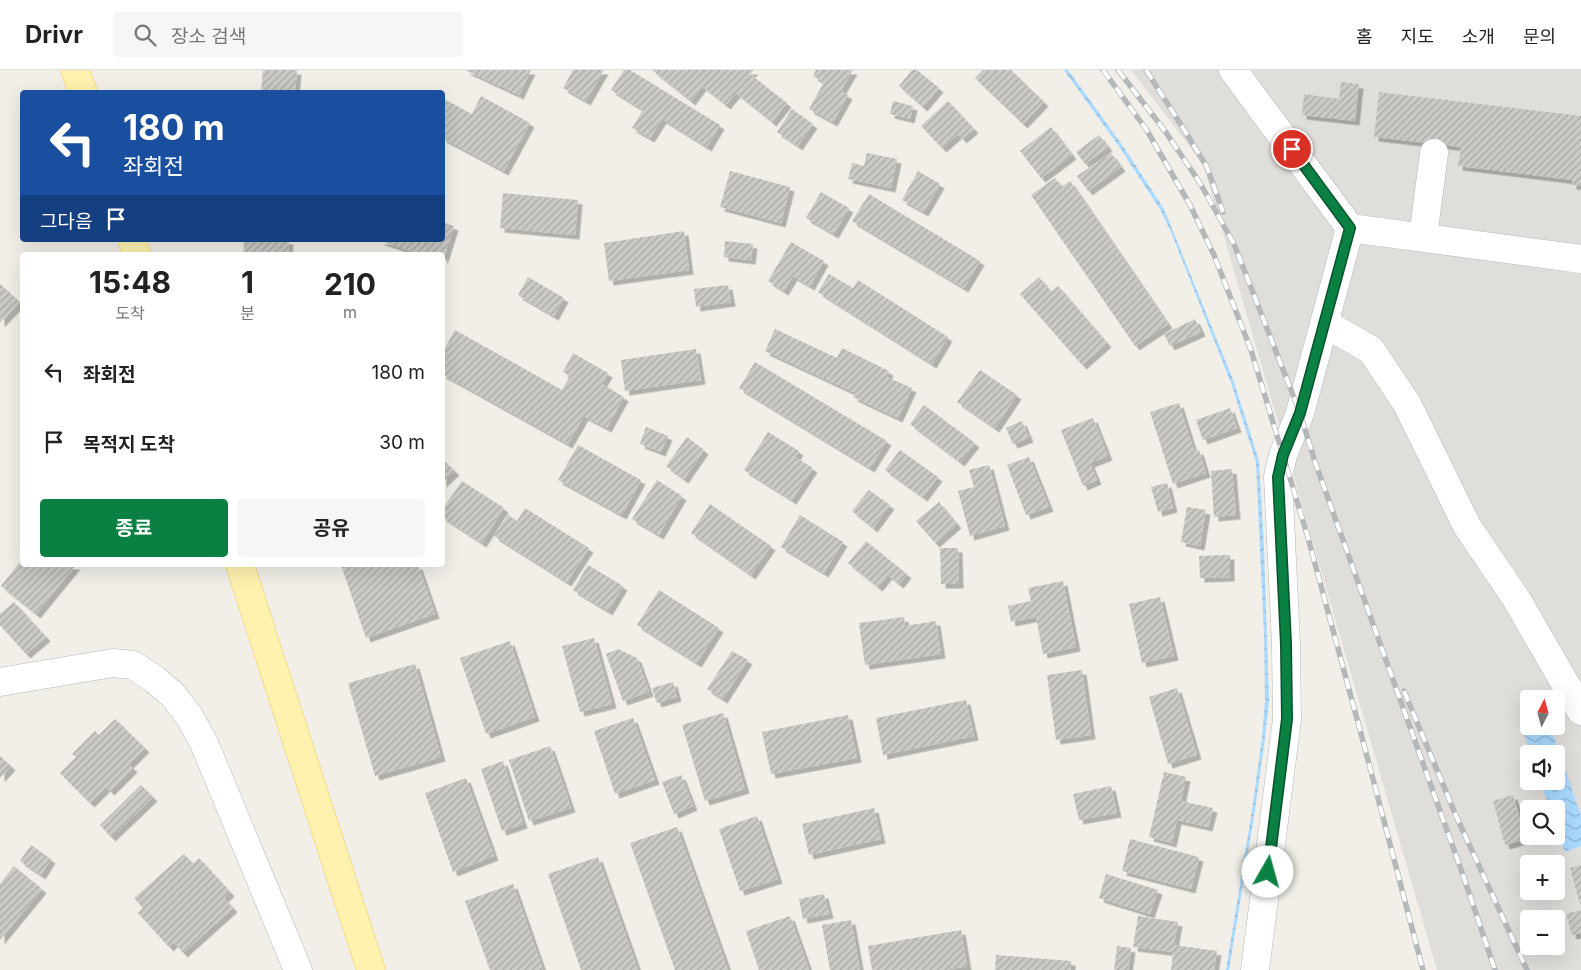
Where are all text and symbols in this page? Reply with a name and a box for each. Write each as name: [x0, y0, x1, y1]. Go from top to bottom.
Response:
search box: [113, 12, 463, 57]
text: Drivr: [25, 20, 83, 49]
icon: search: [131, 21, 159, 49]
text: 장소 검색: [171, 25, 246, 48]
text: 홈: [1356, 26, 1373, 47]
text: 지도: [1401, 26, 1434, 47]
text: 소개: [1462, 26, 1495, 47]
text: 문의: [1523, 26, 1556, 47]
text: 180 m: [123, 106, 225, 148]
icon: left: [40, 110, 105, 175]
pin: [1271, 128, 1313, 170]
icon: arrive: [1278, 135, 1306, 163]
text: 좌회전: [123, 153, 184, 179]
icon: arrive: [102, 205, 130, 233]
text: 그다음: [40, 210, 92, 233]
text: 15:48: [89, 264, 171, 300]
text: 1: [241, 264, 254, 300]
text: 210: [324, 266, 376, 302]
text: m: [343, 302, 357, 322]
text: 도착: [115, 303, 145, 323]
text: 분: [240, 303, 255, 323]
icon: left: [40, 358, 68, 386]
text: 180 m: [372, 361, 425, 384]
text: 좌회전: [83, 363, 135, 386]
icon: arrive: [40, 428, 68, 456]
text: 30 m: [379, 431, 425, 454]
text: 목적지 도착: [83, 433, 175, 456]
button: 종료: [40, 499, 228, 557]
button: 공유: [238, 499, 425, 557]
north arrow: [1520, 690, 1565, 735]
map controls: [1520, 690, 1565, 955]
button: sound: [1520, 745, 1565, 790]
button: search: [1520, 800, 1565, 845]
position arrow: [1241, 845, 1293, 897]
button: +: [1520, 855, 1565, 900]
button: −: [1520, 910, 1565, 955]

